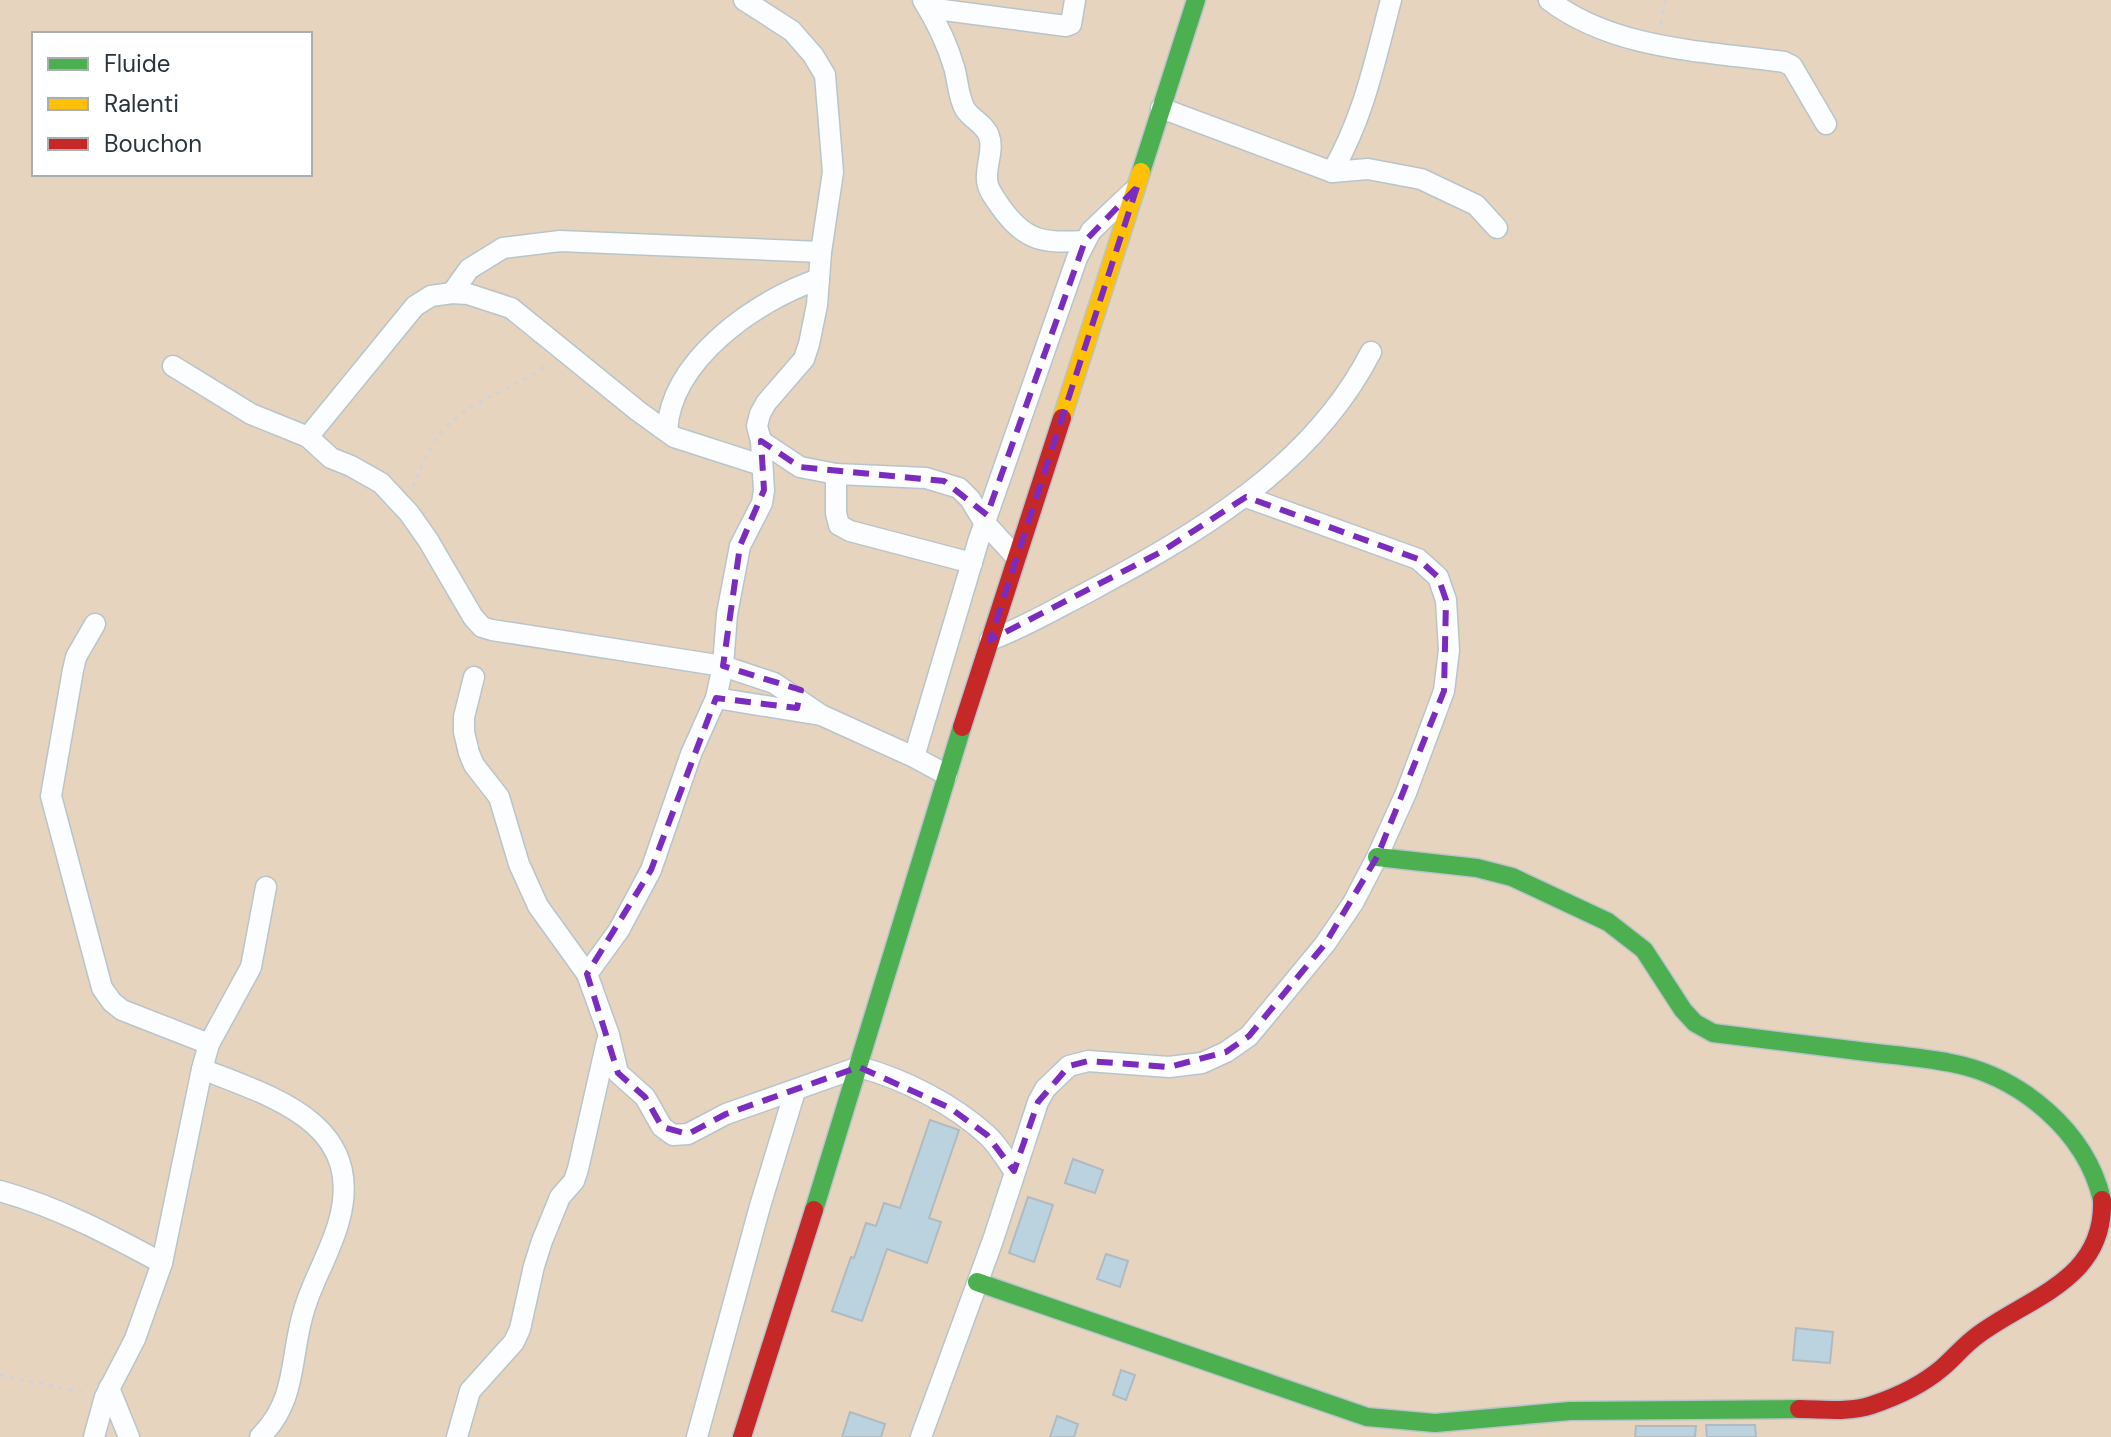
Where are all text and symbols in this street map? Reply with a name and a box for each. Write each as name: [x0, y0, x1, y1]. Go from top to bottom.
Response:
legend: [32, 32, 312, 176]
text: Fluide: [104, 48, 170, 79]
text: Ralenti: [104, 88, 179, 119]
text: Bouchon: [104, 128, 202, 159]

